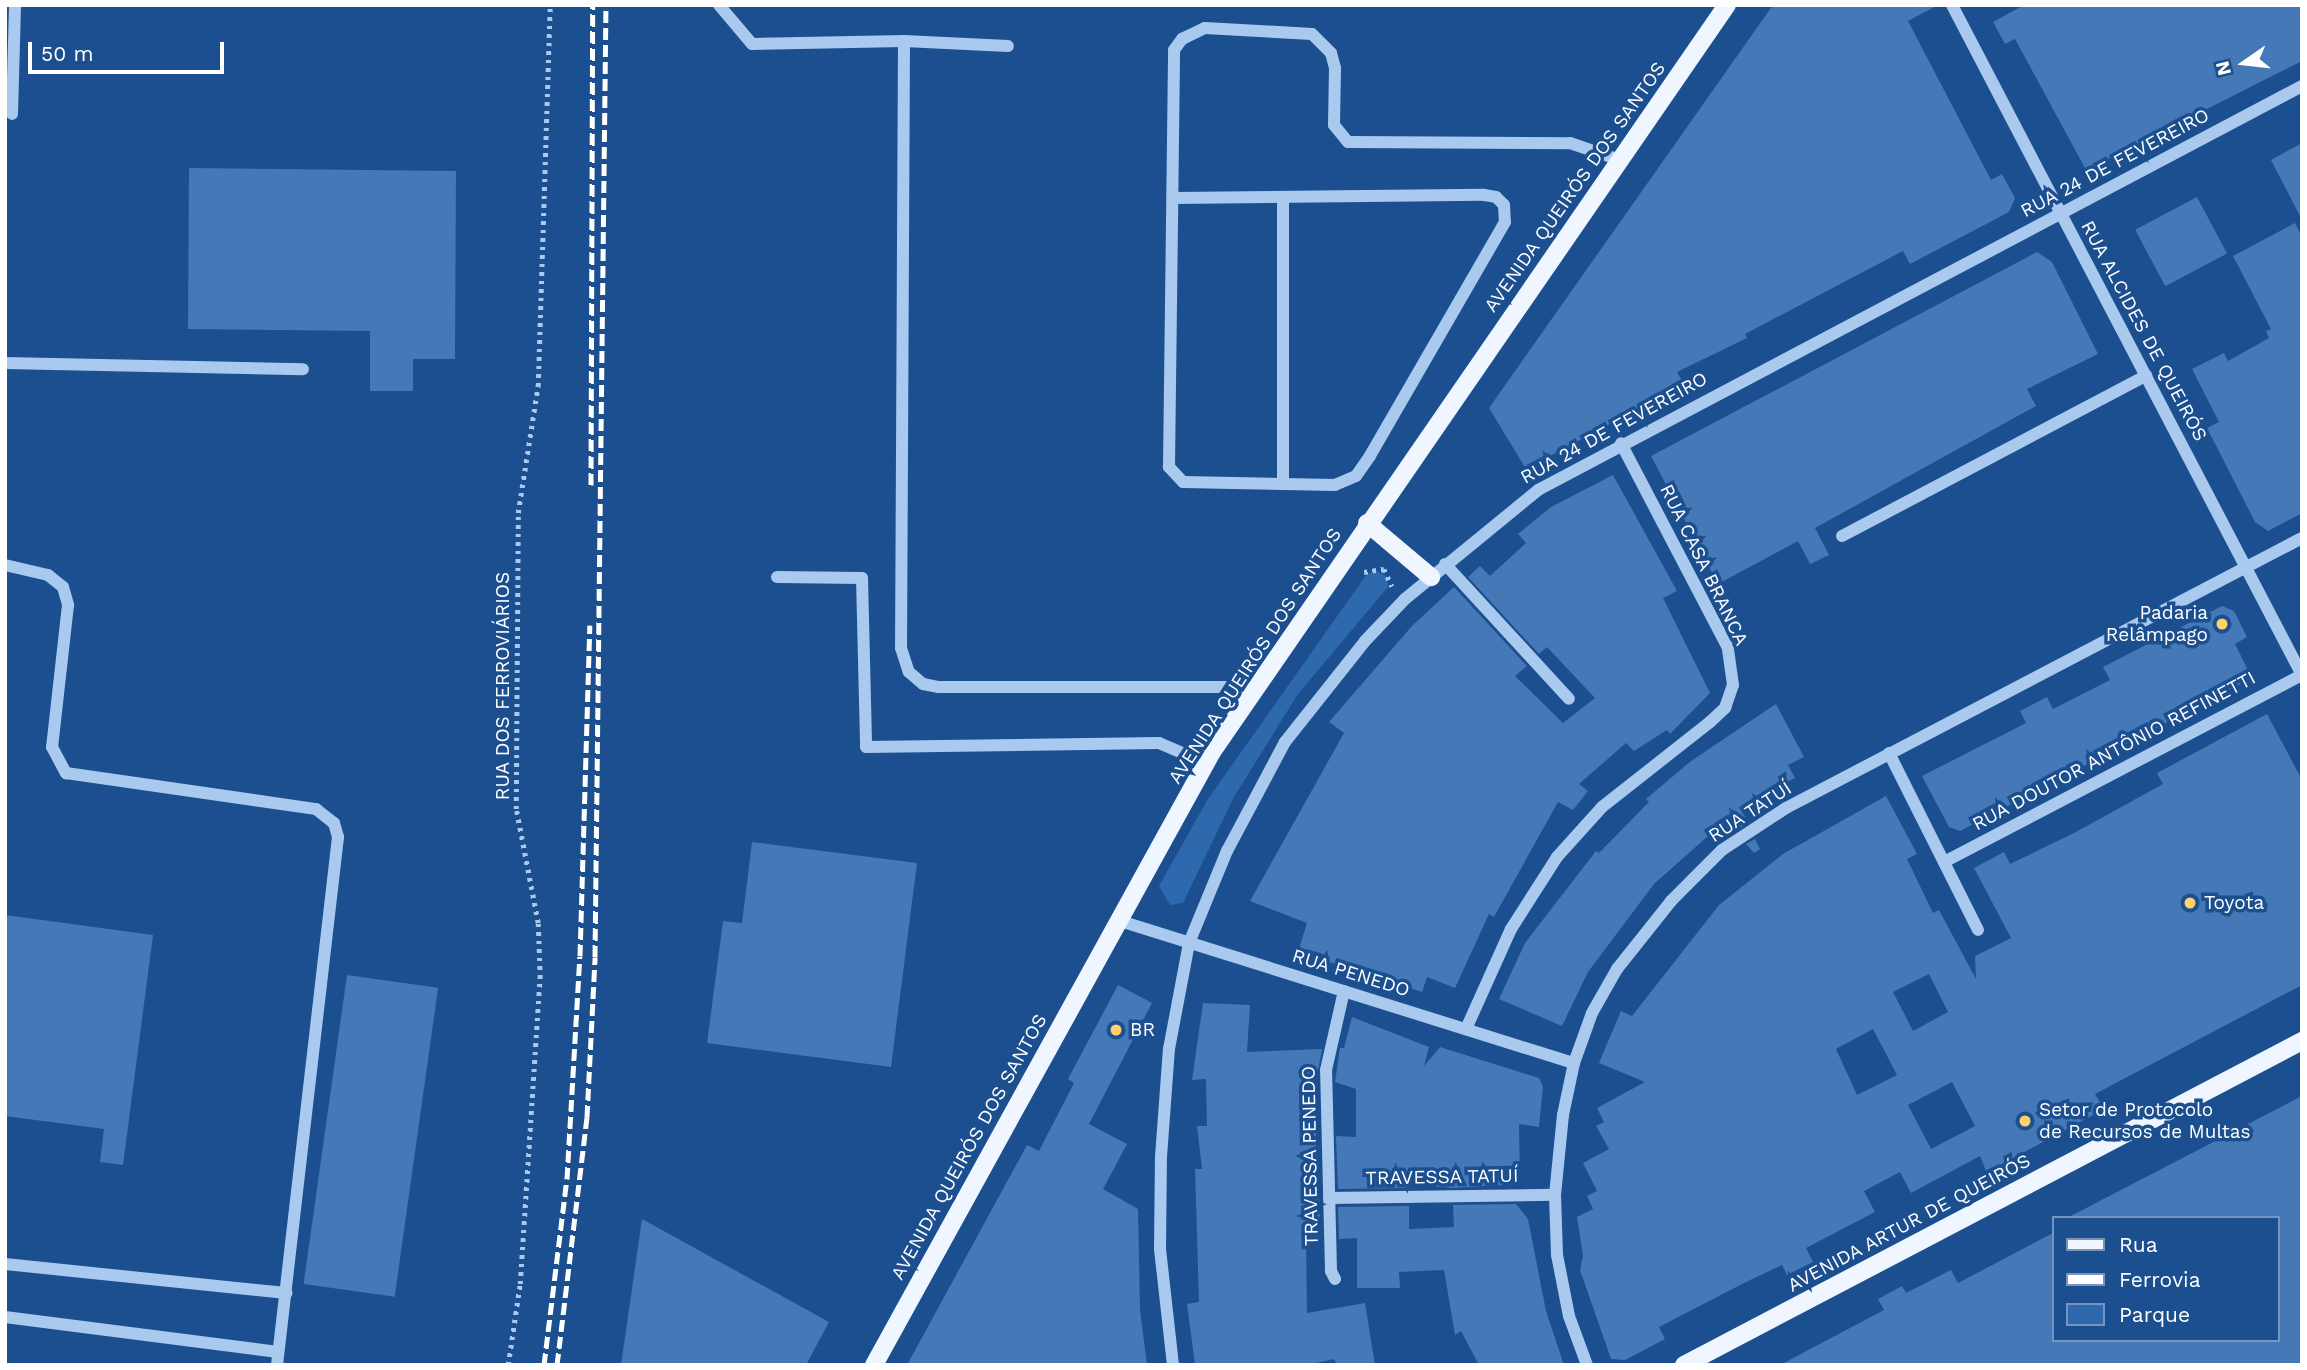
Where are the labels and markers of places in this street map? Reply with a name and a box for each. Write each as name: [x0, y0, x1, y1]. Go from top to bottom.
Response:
place label: Padaria Relâmpago: [2106, 602, 2208, 646]
marker: Padaria Relâmpago: [2214, 616, 2230, 632]
place label: Toyota: [2204, 892, 2264, 914]
marker: Toyota: [2182, 895, 2198, 911]
place label: BR: [1130, 1019, 1155, 1041]
marker: BR: [1108, 1022, 1124, 1038]
place label: Setor de Protocolo de Recursos de Multas: [2039, 1099, 2251, 1143]
marker: Setor de Protocolo de Recursos de Multas: [2017, 1113, 2033, 1129]

